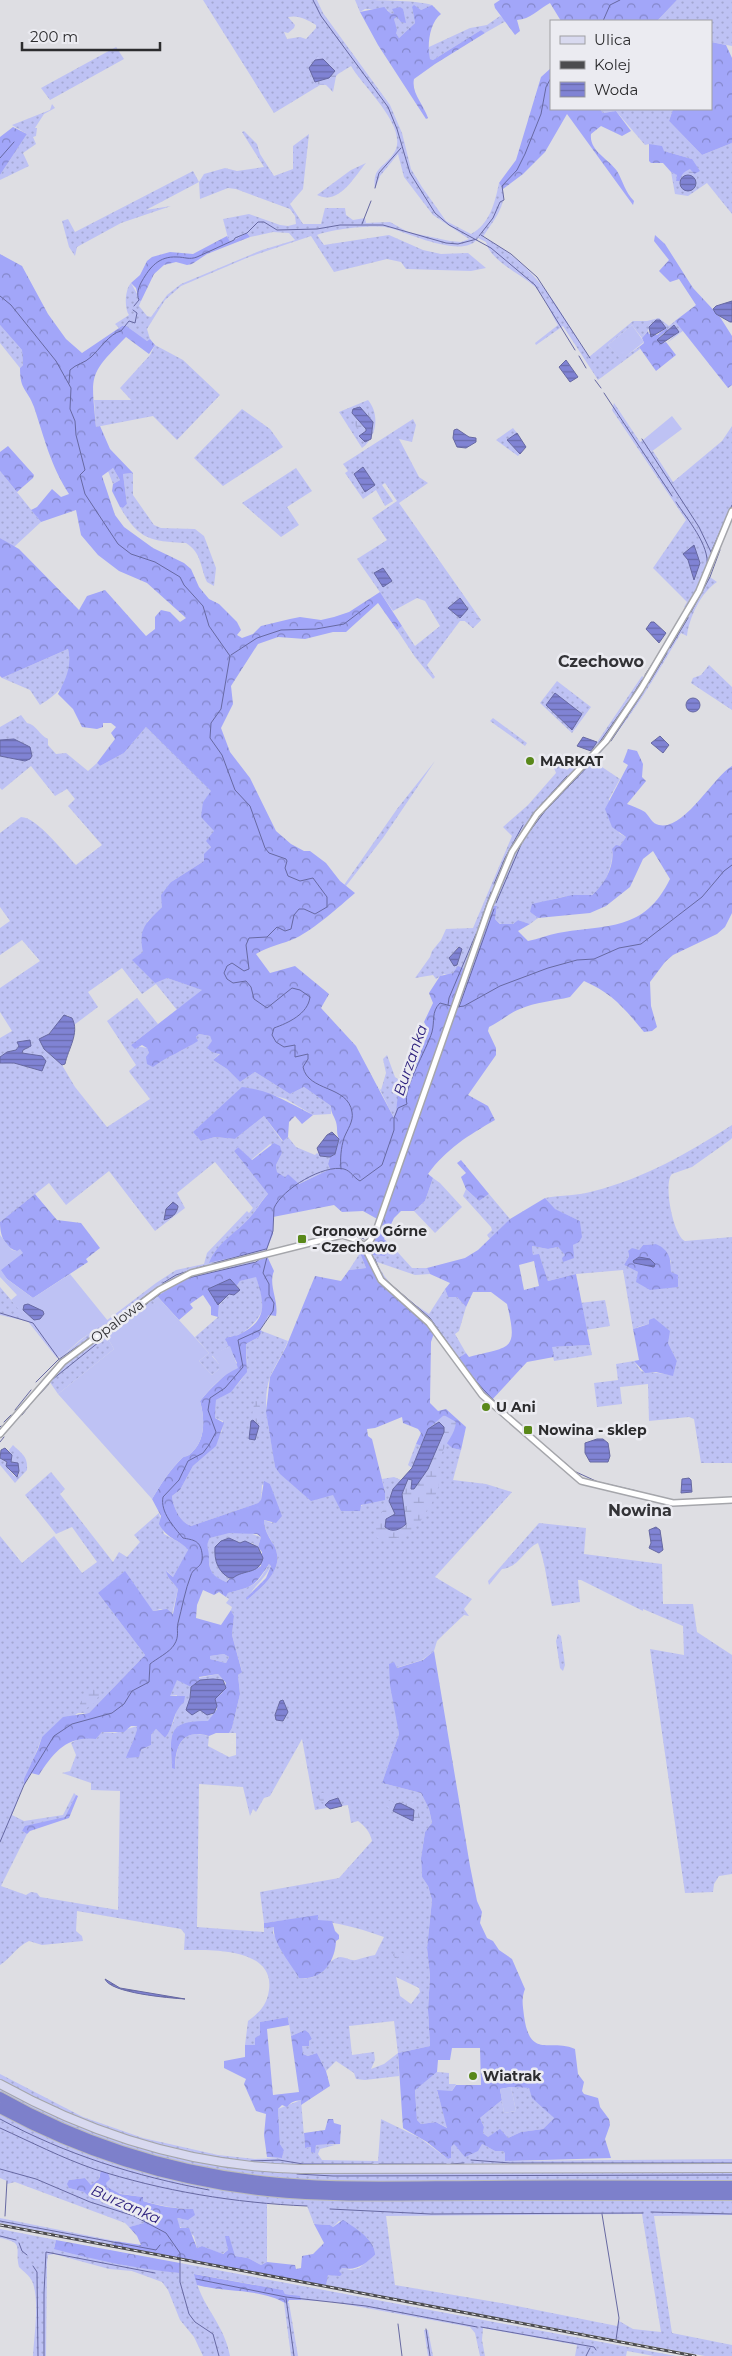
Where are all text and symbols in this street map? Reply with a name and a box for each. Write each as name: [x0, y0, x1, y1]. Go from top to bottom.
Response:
scale bar: [22, 20, 160, 52]
legend: [550, 20, 712, 110]
text: 200 m: [30, 27, 78, 46]
text: Ulica: [594, 30, 631, 49]
text: Kolej: [594, 55, 631, 74]
text: Woda: [594, 80, 638, 99]
district label: Czechowo: [558, 652, 644, 671]
place label: MARKAT: [540, 752, 604, 770]
marker: MARKAT: [524, 755, 536, 767]
water label: Burzanka: [389, 1022, 431, 1098]
place label: Gronowo Górne - Czechowo: [312, 1222, 427, 1256]
marker: Gronowo Górne - Czechowo: [296, 1233, 308, 1245]
street label: Opalowa: [87, 1295, 147, 1347]
place label: U Ani: [496, 1398, 536, 1416]
marker: U Ani: [480, 1401, 492, 1413]
place label: Nowina - sklep: [538, 1421, 647, 1439]
marker: Nowina - sklep: [522, 1424, 534, 1436]
district label: Nowina: [608, 1501, 672, 1520]
place label: Wiatrak: [483, 2067, 542, 2085]
marker: Wiatrak: [467, 2070, 479, 2082]
water label: Burzanka: [88, 2180, 164, 2228]

